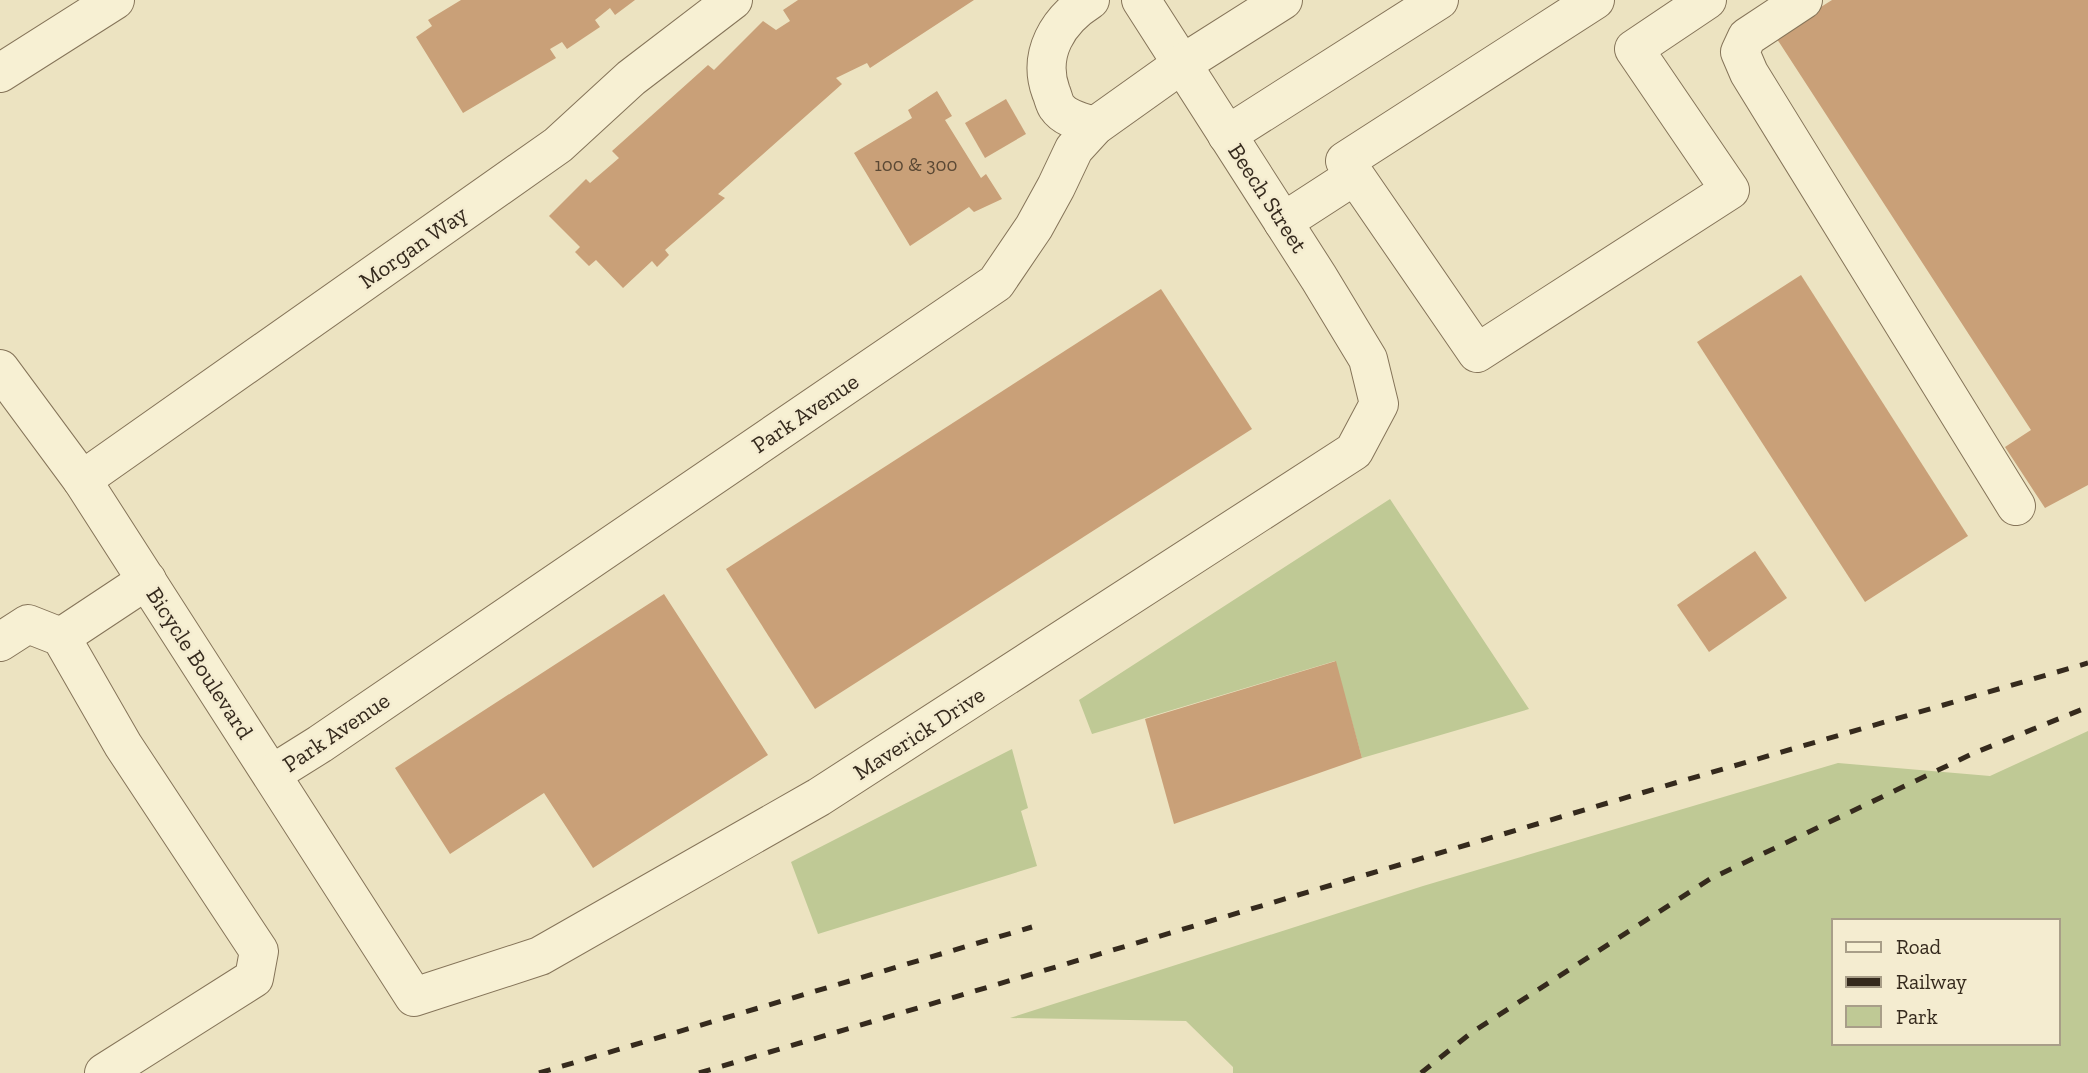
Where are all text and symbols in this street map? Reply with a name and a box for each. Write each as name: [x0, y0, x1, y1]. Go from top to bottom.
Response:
street label: Beech Street: [1222, 138, 1314, 258]
house number: 100 & 300: [875, 153, 957, 176]
street label: Morgan Way: [354, 199, 473, 294]
street label: Park Avenue: [746, 367, 864, 459]
street label: Bicycle Boulevard: [140, 582, 260, 744]
street label: Maverick Drive: [848, 680, 990, 786]
street label: Park Avenue: [277, 686, 395, 778]
legend: [1832, 919, 2060, 1045]
text: Road: [1896, 934, 1942, 959]
text: Railway: [1896, 969, 1967, 994]
text: Park: [1896, 1004, 1938, 1029]

